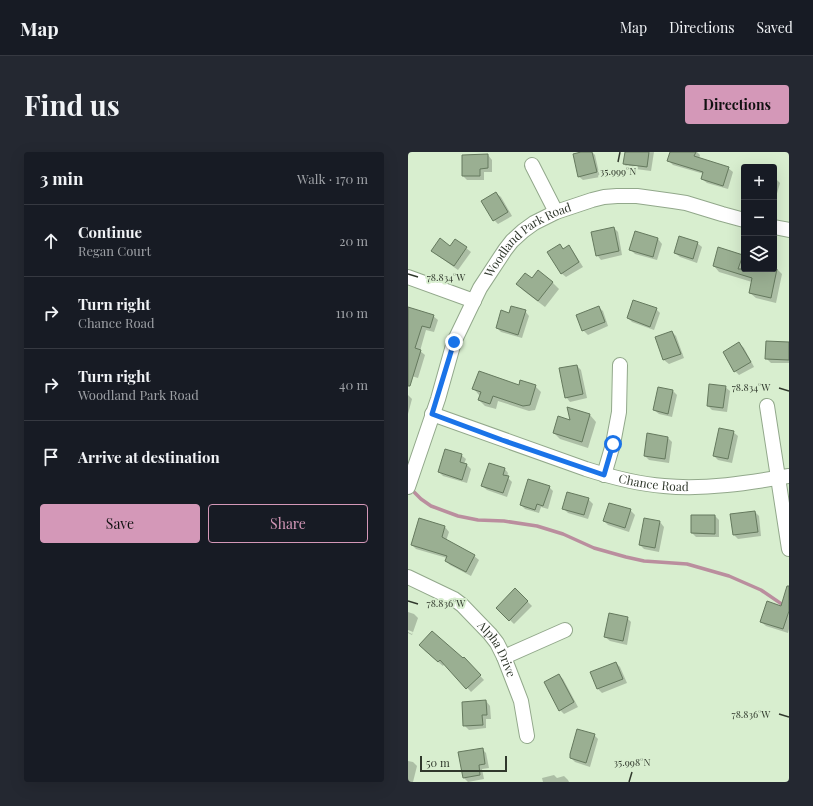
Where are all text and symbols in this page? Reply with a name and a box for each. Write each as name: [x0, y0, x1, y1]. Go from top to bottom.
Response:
text: Map: [20, 15, 59, 41]
text: Map: [620, 18, 647, 37]
text: Directions: [669, 18, 735, 37]
text: Saved: [757, 18, 793, 37]
button: Directions: [685, 85, 789, 124]
text: Find us: [24, 86, 120, 123]
text: 35.999°N: [600, 164, 636, 178]
map controls: [741, 164, 777, 272]
button: +: [741, 164, 777, 200]
text: 3 min: [40, 167, 83, 189]
text: Walk · 170 m: [297, 170, 368, 187]
street label: Woodland Park Road: [480, 198, 573, 281]
button: −: [741, 200, 777, 236]
text: Continue: [78, 222, 142, 242]
icon: ahead: [40, 230, 62, 252]
text: 20 m: [339, 232, 368, 249]
button: layers: [741, 236, 777, 272]
text: Regan Court: [78, 242, 151, 259]
text: 78.834°W: [427, 270, 466, 284]
text: Turn right: [78, 294, 151, 314]
icon: right: [40, 302, 62, 324]
text: 110 m: [336, 304, 368, 321]
text: Chance Road: [78, 314, 155, 331]
route end: [445, 333, 463, 351]
text: Turn right: [78, 366, 151, 386]
icon: right: [40, 374, 62, 396]
text: 40 m: [339, 376, 368, 393]
text: 78.834°W: [732, 380, 771, 394]
text: Woodland Park Road: [78, 386, 199, 403]
route start: [604, 435, 622, 453]
icon: arrive: [40, 446, 62, 468]
text: Arrive at destination: [78, 447, 220, 467]
street label: Chance Road: [617, 470, 689, 494]
button: Save: [40, 504, 200, 543]
button: Share: [208, 504, 368, 543]
text: 78.836°W: [427, 596, 466, 610]
street label: Alpha Drive: [474, 616, 520, 679]
text: 78.836°W: [732, 707, 771, 721]
scale bar: [420, 754, 507, 773]
text: 50 m: [426, 755, 450, 770]
text: 35.998°N: [614, 755, 650, 769]

